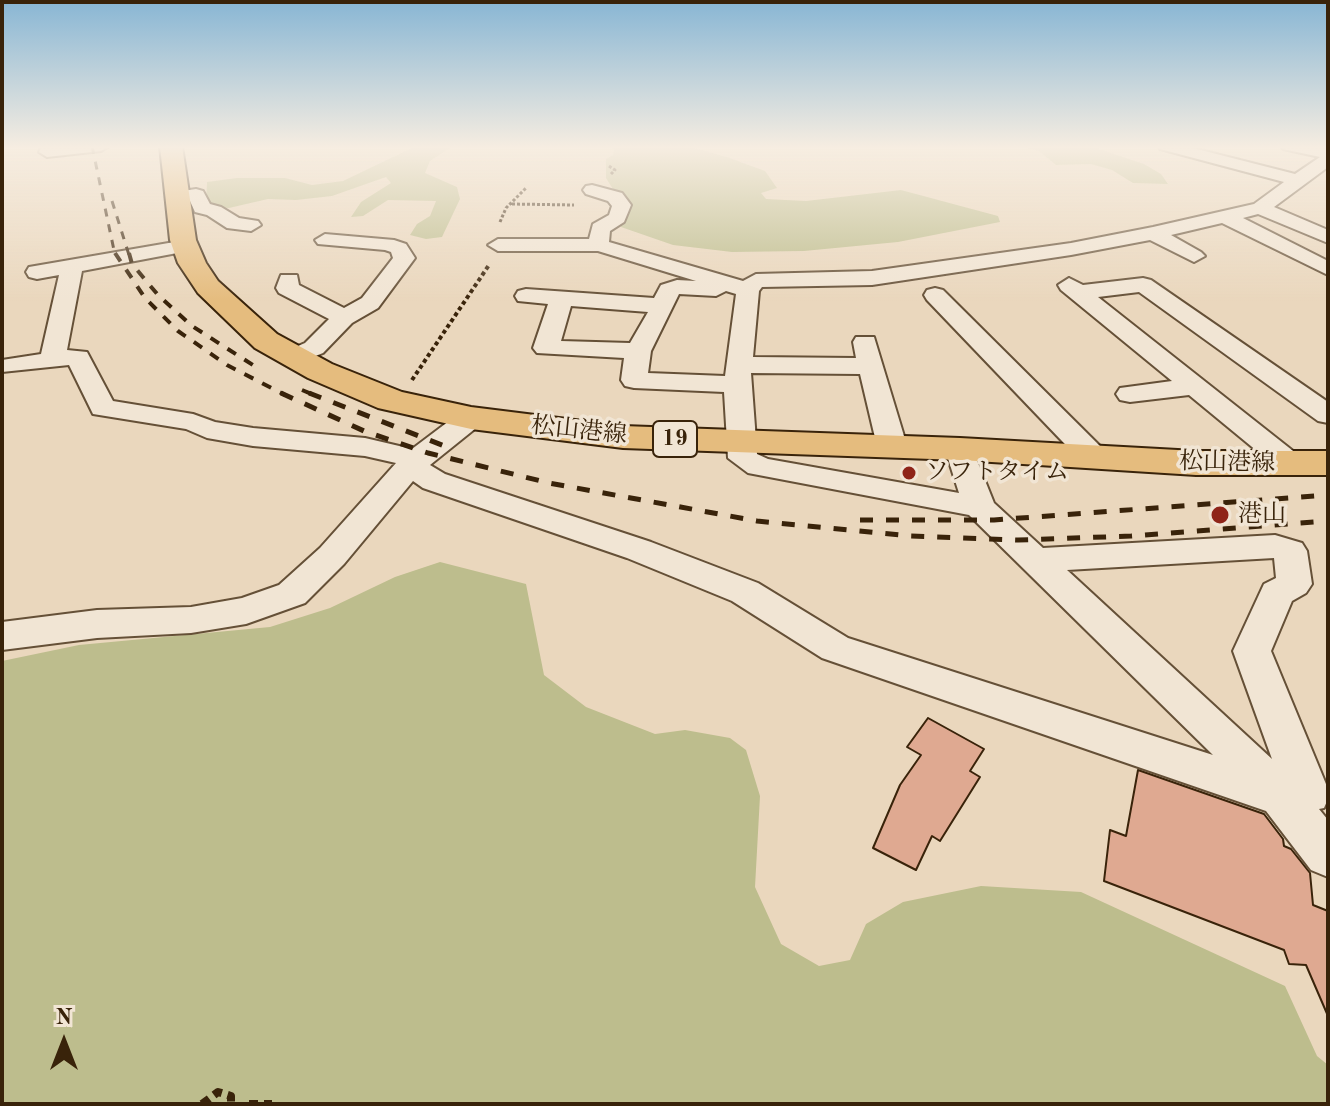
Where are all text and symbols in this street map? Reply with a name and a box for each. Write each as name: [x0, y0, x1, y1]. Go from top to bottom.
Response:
street label: 松山港線: [530, 412, 628, 450]
road number: 19: [653, 421, 697, 457]
street label: 松山港線: [1179, 448, 1275, 478]
place label: ソフトタイム: [925, 459, 1069, 487]
marker: ソフトタイム: [900, 464, 918, 482]
place label: 港山: [1238, 501, 1286, 529]
marker: 港山: [1209, 504, 1231, 526]
north arrow: [24, 1002, 104, 1082]
text: N: [56, 1007, 72, 1029]

